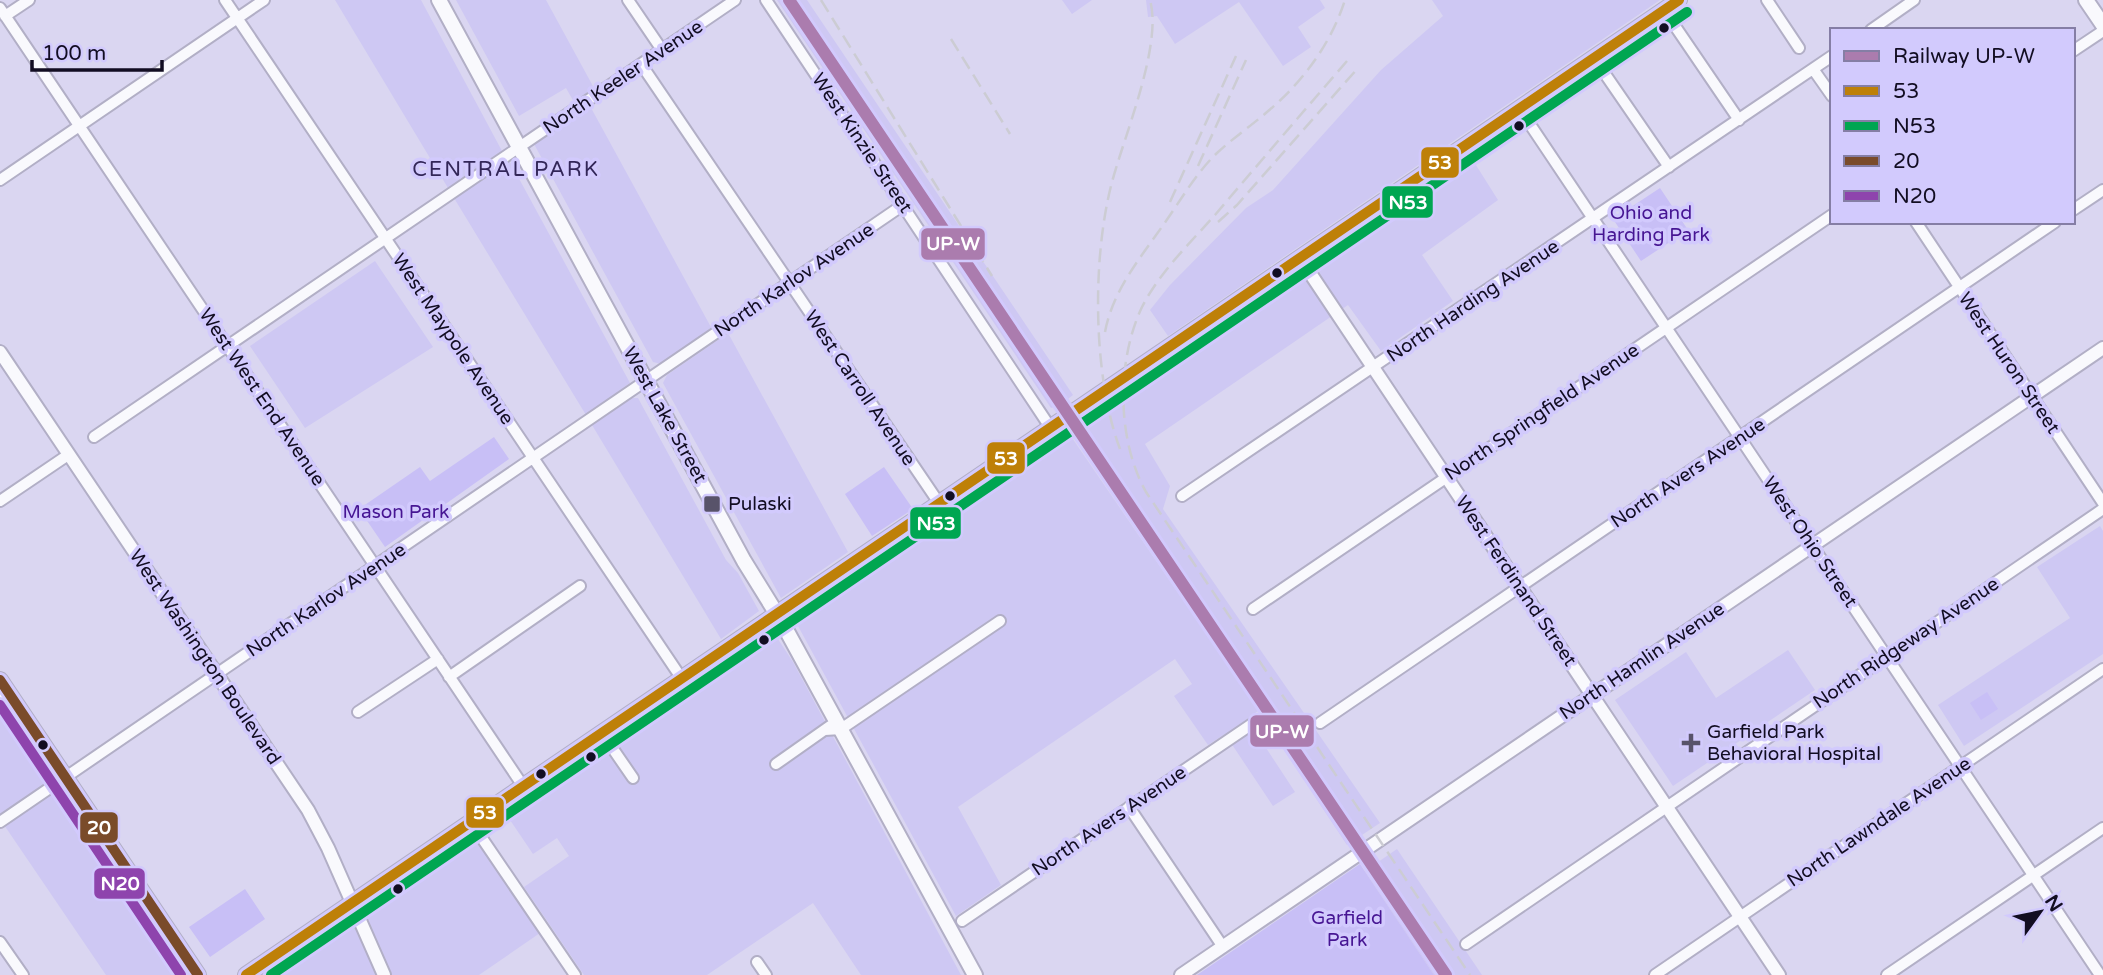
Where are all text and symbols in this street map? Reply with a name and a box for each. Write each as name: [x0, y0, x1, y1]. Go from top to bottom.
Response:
street label: North Keeler Avenue: [539, 15, 707, 139]
unlabelled marker: [1657, 21, 1671, 35]
scale bar: [32, 28, 161, 72]
legend: [1830, 28, 2075, 224]
text: 100 m: [42, 41, 106, 66]
text: Railway UP-W: [1893, 44, 2035, 69]
street label: West Kinzie Street: [807, 69, 917, 217]
text: 53: [1893, 79, 1919, 104]
text: N53: [1893, 114, 1936, 139]
unlabelled marker: [1512, 119, 1526, 133]
line badge: 53: [1420, 146, 1460, 179]
text: 20: [1893, 149, 1919, 174]
text: 53: [1428, 152, 1452, 174]
district label: CENTRAL PARK: [412, 157, 600, 182]
text: N20: [1893, 184, 1936, 209]
line badge: N53: [1381, 185, 1434, 219]
text: N53: [1388, 192, 1428, 214]
park label: Ohio and Harding Park: [1592, 202, 1710, 246]
street label: North Karlov Avenue: [710, 218, 878, 342]
line badge: UP-W: [920, 227, 986, 261]
text: UP-W: [926, 233, 981, 255]
street label: North Harding Avenue: [1383, 235, 1563, 367]
street label: West Maypole Avenue: [388, 249, 518, 429]
unlabelled marker: [1270, 266, 1284, 280]
street label: West Huron Street: [1954, 288, 2064, 438]
street label: West West End Avenue: [194, 304, 330, 490]
street label: West Carroll Avenue: [800, 306, 920, 470]
street label: North Springfield Avenue: [1441, 339, 1643, 485]
street label: West Lake Street: [618, 343, 712, 487]
street label: North Avers Avenue: [1607, 413, 1769, 533]
line badge: 53: [986, 441, 1026, 475]
text: 53: [994, 448, 1018, 470]
street label: West Ohio Street: [1758, 473, 1862, 611]
unlabelled marker: [943, 489, 957, 503]
street label: West Ferdinand Street: [1451, 492, 1581, 670]
place label: Pulaski: [728, 493, 792, 515]
marker: Pulaski: [702, 494, 722, 514]
park label: Mason Park: [343, 501, 449, 523]
line badge: N53: [909, 506, 962, 540]
text: N53: [916, 513, 956, 535]
street label: North Karlov Avenue: [242, 538, 410, 662]
street label: West Washington Boulevard: [125, 545, 285, 769]
street label: North Ridgeway Avenue: [1809, 573, 2003, 713]
street label: North Hamlin Avenue: [1555, 598, 1729, 724]
unlabelled marker: [757, 633, 771, 647]
line badge: UP-W: [1249, 714, 1315, 748]
text: UP-W: [1255, 721, 1310, 743]
place label: Garfield Park Behavioral Hospital: [1707, 721, 1881, 765]
marker: Garfield Park Behavioral Hospital: [1681, 733, 1701, 753]
unlabelled marker: [36, 738, 50, 752]
unlabelled marker: [584, 750, 598, 764]
street label: North Lawndale Avenue: [1783, 752, 1975, 892]
street label: North Avers Avenue: [1028, 761, 1190, 881]
unlabelled marker: [534, 767, 548, 781]
line badge: 53: [465, 796, 505, 829]
text: 53: [473, 802, 497, 824]
line badge: 20: [79, 811, 119, 844]
text: 20: [87, 817, 111, 839]
line badge: N20: [93, 867, 146, 900]
text: N20: [100, 873, 140, 895]
north arrow: [2005, 877, 2075, 947]
unlabelled marker: [391, 882, 405, 896]
text: N: [2040, 891, 2067, 916]
park label: Garfield Park: [1311, 907, 1383, 951]

